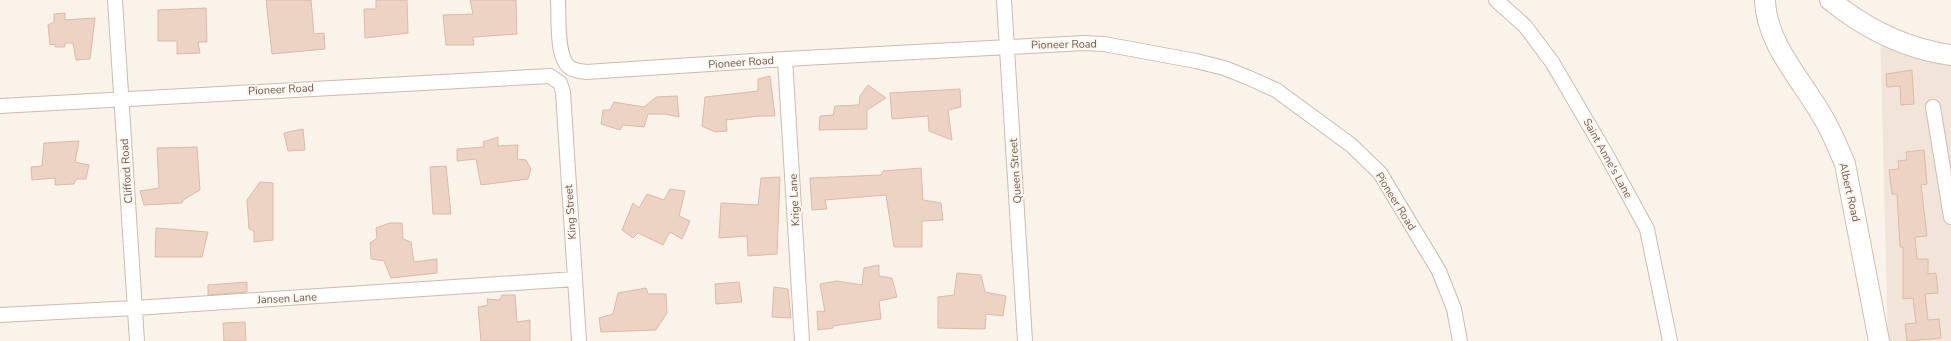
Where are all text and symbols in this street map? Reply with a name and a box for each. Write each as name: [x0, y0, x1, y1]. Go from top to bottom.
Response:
street label: Pioneer Road: [1031, 36, 1097, 53]
street label: Pioneer Road: [708, 53, 774, 72]
street label: Pioneer Road: [248, 80, 314, 99]
street label: Saint Anne's Lane: [1579, 116, 1636, 201]
street label: Clifford Road: [117, 138, 136, 204]
street label: Queen Street: [1006, 138, 1025, 204]
street label: Albert Road: [1835, 161, 1864, 223]
street label: Pioneer Road: [1372, 169, 1419, 233]
street label: Krige Lane: [786, 173, 803, 227]
street label: King Street: [561, 184, 580, 240]
street label: Jansen Lane: [256, 289, 317, 308]

